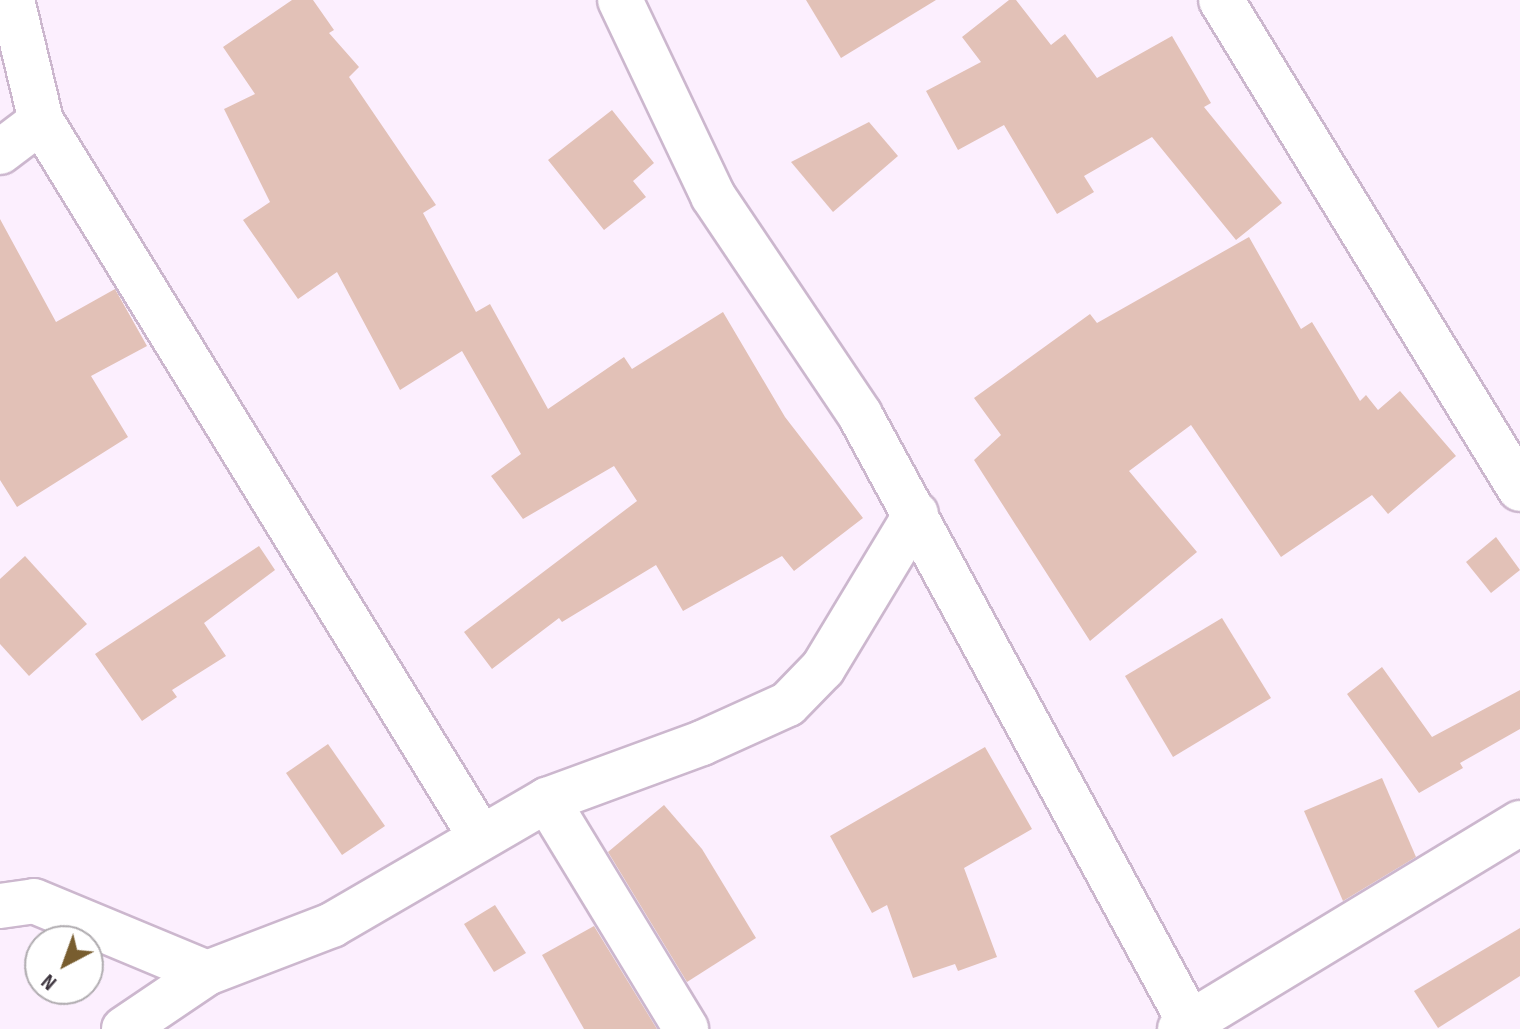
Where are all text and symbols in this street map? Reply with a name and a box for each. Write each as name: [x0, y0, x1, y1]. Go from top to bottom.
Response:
north arrow: [24, 925, 104, 1005]
text: N: [36, 968, 63, 996]

